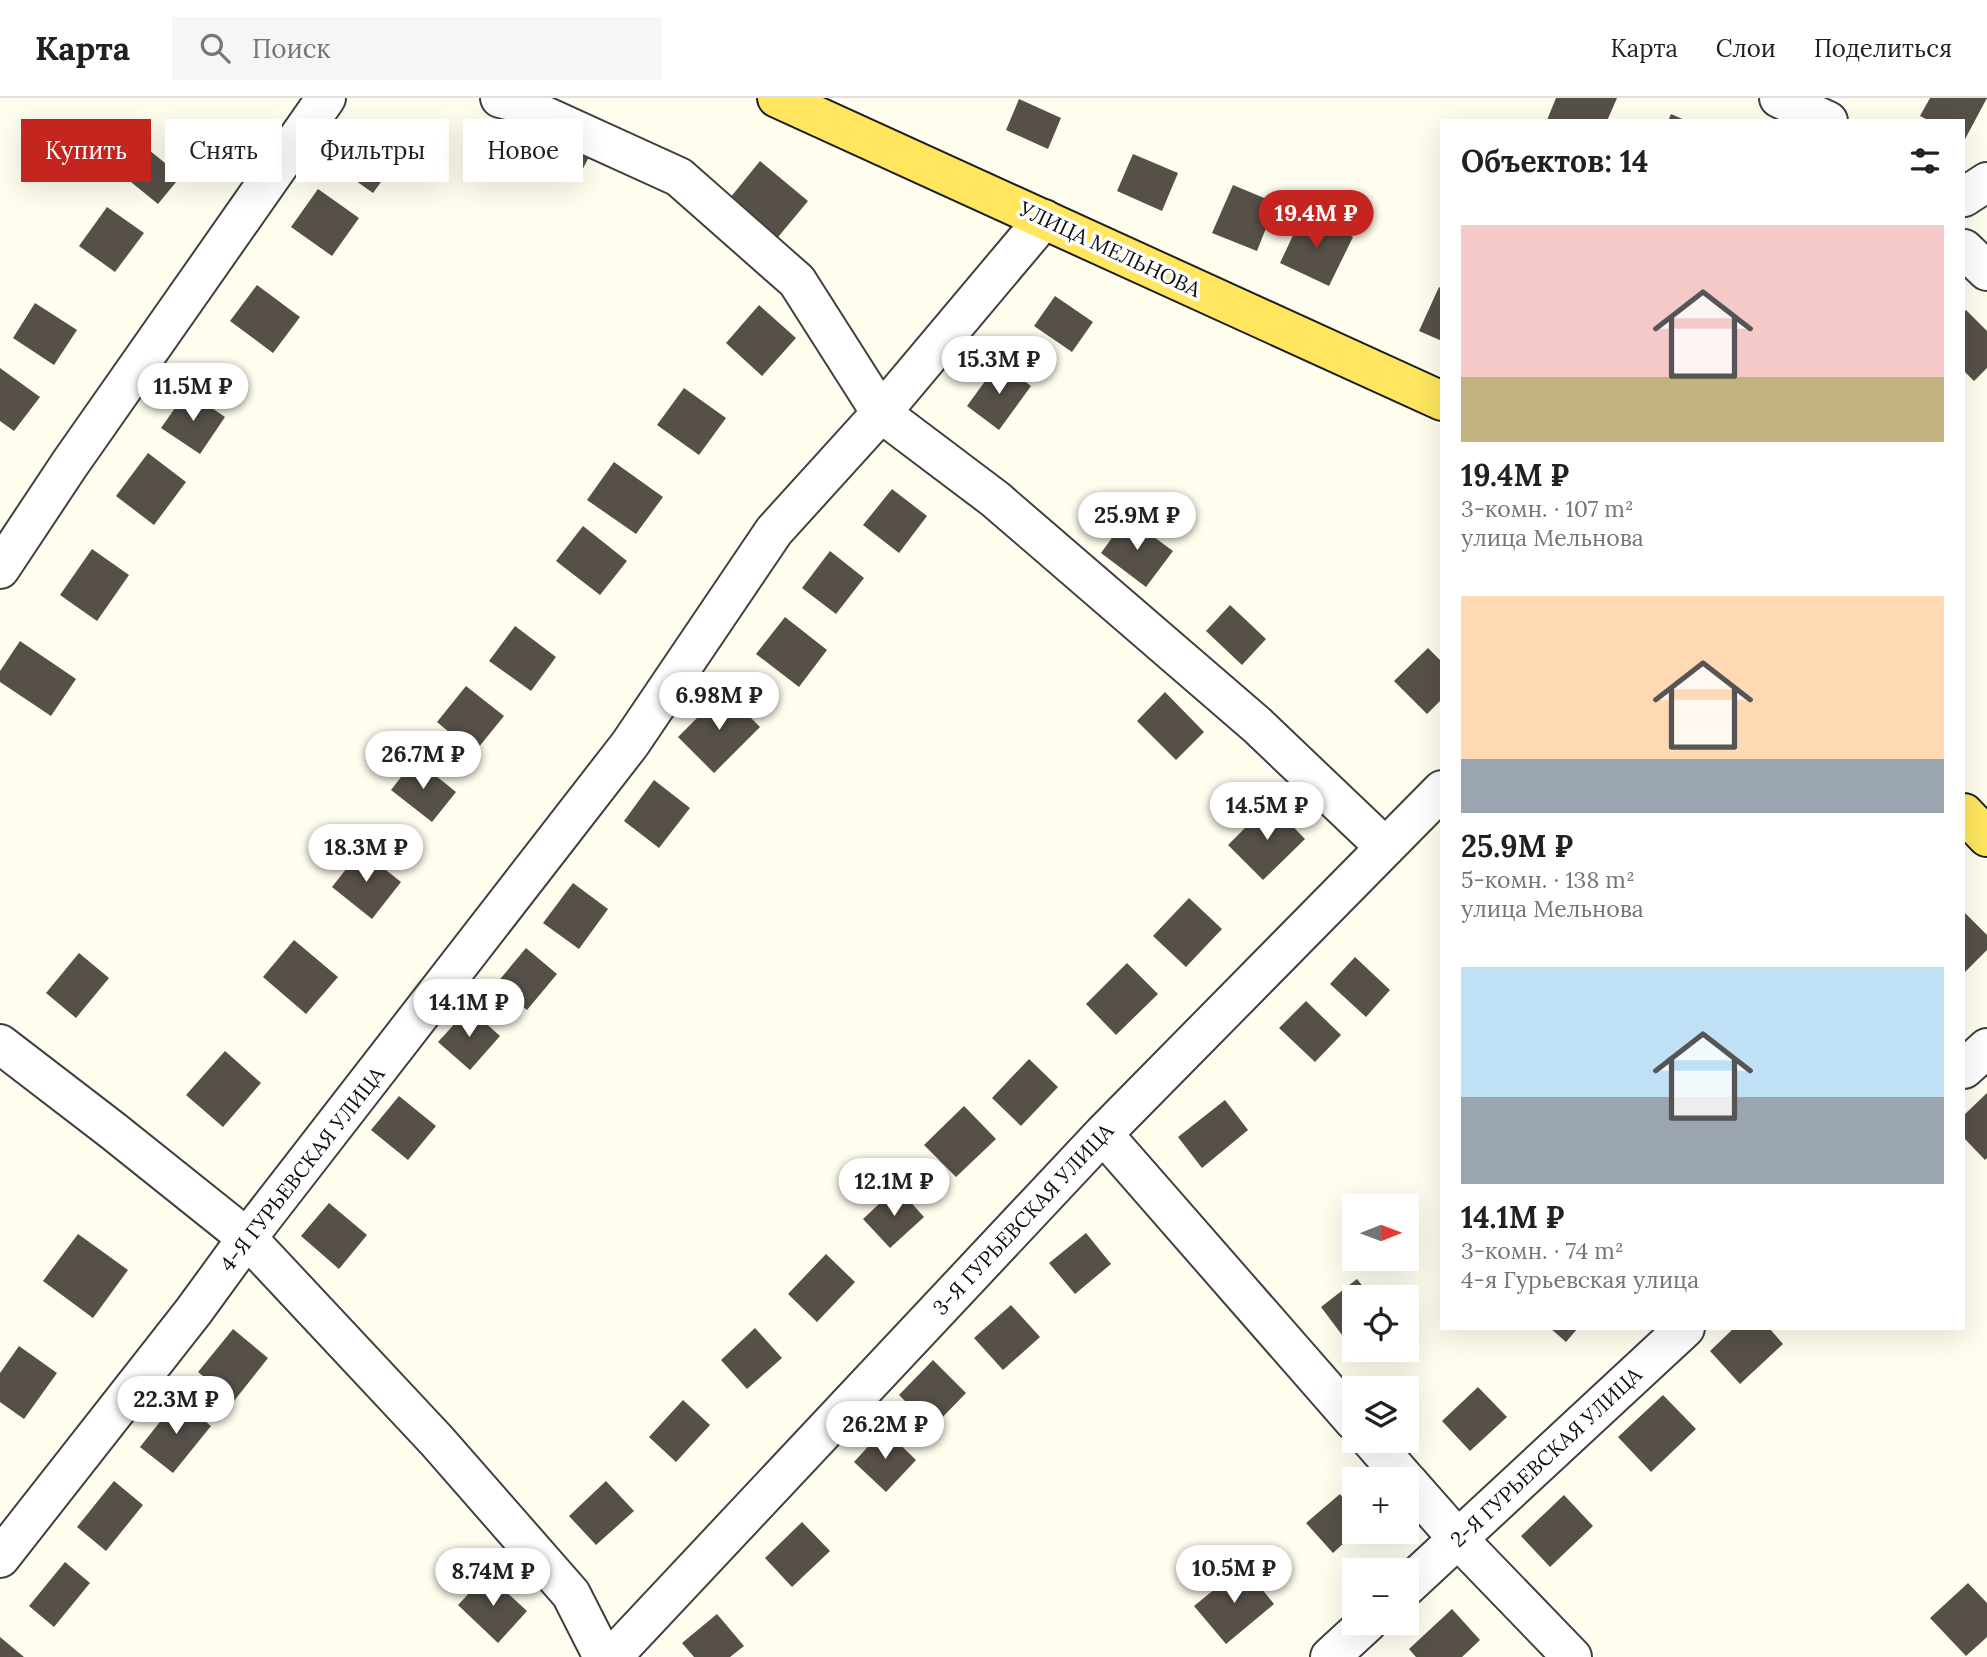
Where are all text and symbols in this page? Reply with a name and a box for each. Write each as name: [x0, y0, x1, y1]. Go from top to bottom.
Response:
search box: [172, 17, 662, 80]
text: Карта: [35, 27, 130, 69]
icon: search: [196, 29, 234, 67]
text: Поиск: [252, 32, 331, 65]
text: Карта: [1610, 33, 1678, 64]
text: Слои: [1716, 33, 1776, 64]
text: Поделиться: [1814, 33, 1952, 64]
chip: Купить: [21, 119, 151, 182]
chip: Снять: [165, 119, 282, 182]
chip: Фильтры: [296, 119, 449, 182]
chip: Новое: [463, 119, 583, 182]
text: Объектов: 14: [1461, 142, 1648, 180]
icon: filters: [1906, 142, 1944, 180]
pin: 19.4M ₽: [1251, 190, 1381, 250]
street label: УЛИЦА МЕЛЬНОВА: [1014, 195, 1206, 303]
text: 19.4M ₽: [1275, 198, 1357, 227]
icon: home: [1640, 271, 1766, 397]
pin: 15.3M ₽: [934, 336, 1064, 396]
text: 15.3M ₽: [958, 344, 1040, 373]
pin: 11.5M ₽: [128, 364, 258, 423]
text: 11.5M ₽: [153, 371, 233, 400]
text: 19.4M ₽: [1461, 456, 1569, 494]
pin: 25.9M ₽: [1072, 492, 1202, 552]
text: 3-комн. · 107 m²: [1461, 494, 1634, 523]
text: 25.9M ₽: [1094, 500, 1180, 529]
text: улица Мельнова: [1461, 523, 1644, 552]
icon: home: [1640, 642, 1766, 768]
pin: 6.98M ₽: [654, 672, 784, 732]
text: 6.98M ₽: [675, 680, 763, 709]
pin: 26.7M ₽: [358, 732, 488, 791]
text: 26.7M ₽: [381, 739, 465, 768]
pin: 14.5M ₽: [1202, 782, 1332, 842]
text: 14.5M ₽: [1226, 790, 1308, 819]
pin: 18.3M ₽: [301, 824, 431, 884]
text: 25.9M ₽: [1461, 827, 1573, 865]
text: 18.3M ₽: [324, 832, 408, 861]
text: 5-комн. · 138 m²: [1461, 865, 1635, 894]
text: улица Мельнова: [1461, 894, 1644, 923]
pin: 14.1M ₽: [404, 979, 534, 1039]
text: 14.1M ₽: [429, 987, 509, 1016]
icon: home: [1640, 1013, 1766, 1139]
street label: 4-Я ГУРЬЕВСКАЯ УЛИЦА: [214, 1061, 391, 1277]
street label: 3-Я ГУРЬЕВСКАЯ УЛИЦА: [927, 1117, 1120, 1321]
pin: 12.1M ₽: [829, 1158, 959, 1218]
text: 12.1M ₽: [855, 1166, 933, 1195]
north arrow: [1342, 1194, 1419, 1270]
map controls: [1342, 1194, 1419, 1635]
text: 14.1M ₽: [1461, 1198, 1564, 1236]
text: 3-комн. · 74 m²: [1461, 1236, 1624, 1265]
text: 4-я Гурьевская улица: [1461, 1265, 1699, 1294]
button: locate: [1342, 1285, 1419, 1362]
street label: 2-Я ГУРЬЕВСКАЯ УЛИЦА: [1445, 1361, 1648, 1553]
pin: 22.3M ₽: [111, 1376, 241, 1436]
button: layers: [1342, 1376, 1419, 1453]
text: 22.3M ₽: [133, 1384, 219, 1413]
pin: 26.2M ₽: [820, 1402, 950, 1461]
text: 26.2M ₽: [842, 1409, 928, 1438]
button: +: [1342, 1467, 1419, 1544]
pin: 10.5M ₽: [1169, 1546, 1299, 1605]
pin: 8.74M ₽: [428, 1548, 558, 1608]
text: 10.5M ₽: [1192, 1553, 1276, 1582]
text: 8.74M ₽: [451, 1556, 535, 1585]
button: −: [1342, 1558, 1419, 1635]

